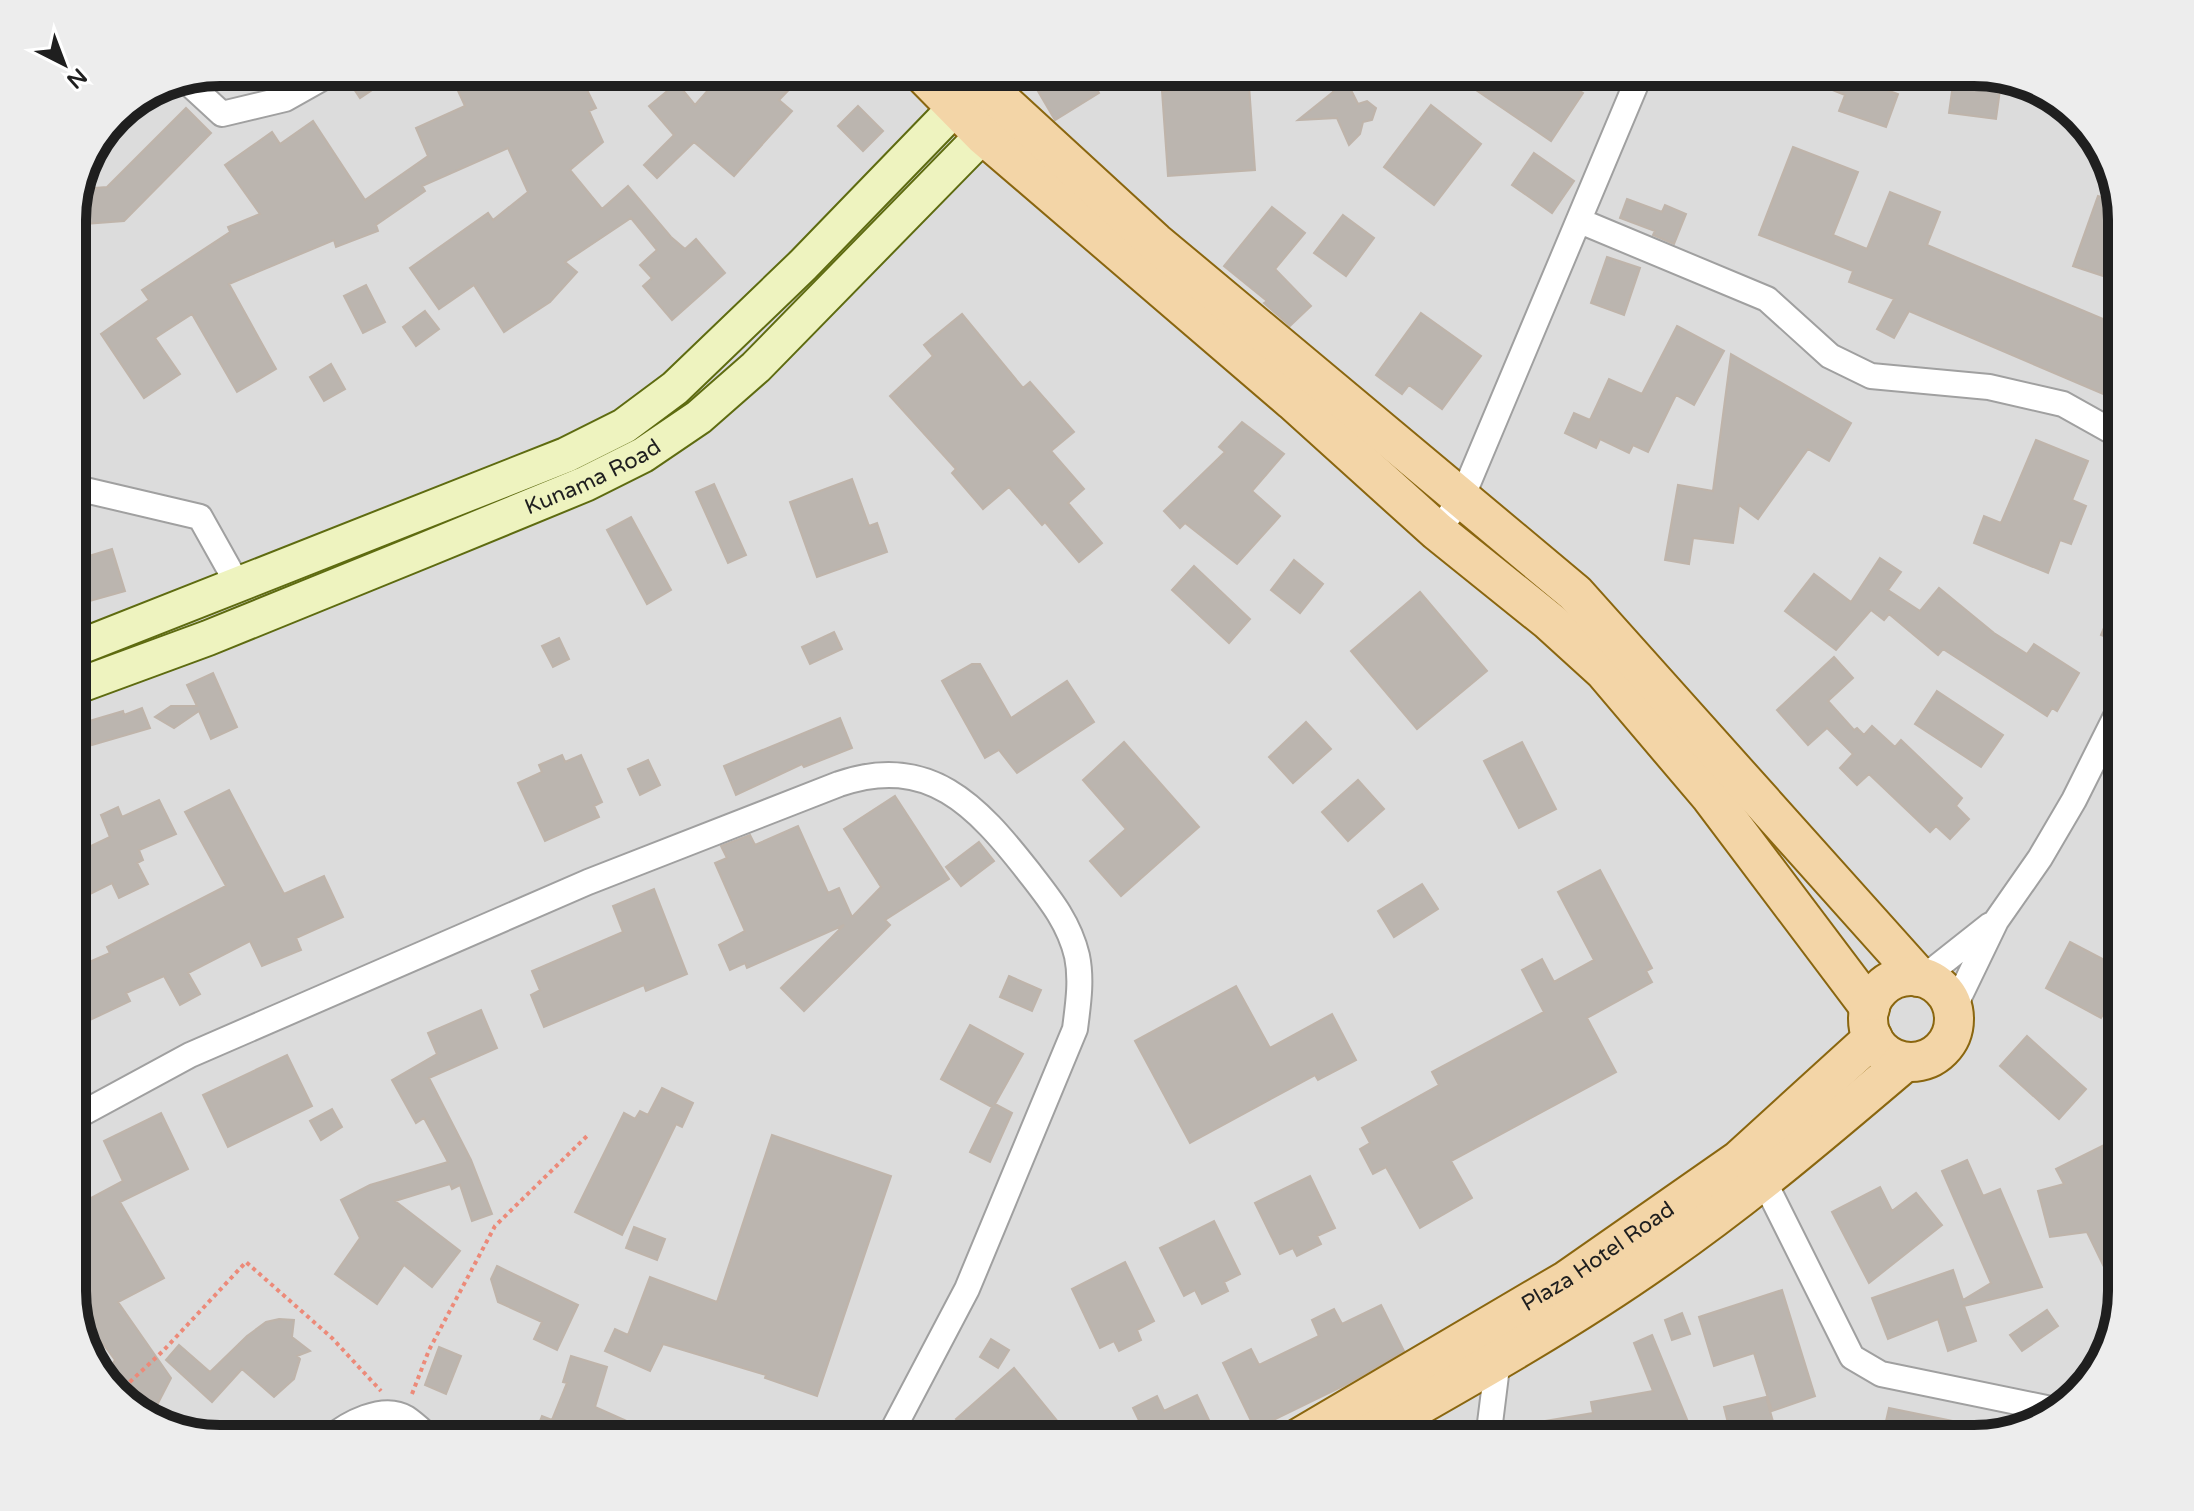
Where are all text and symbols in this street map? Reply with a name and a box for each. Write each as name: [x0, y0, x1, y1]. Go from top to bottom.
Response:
north arrow: [24, 24, 104, 104]
text: N: [61, 63, 92, 94]
street label: Kunama Road: [521, 434, 666, 520]
street label: Plaza Hotel Road: [1517, 1196, 1679, 1317]

